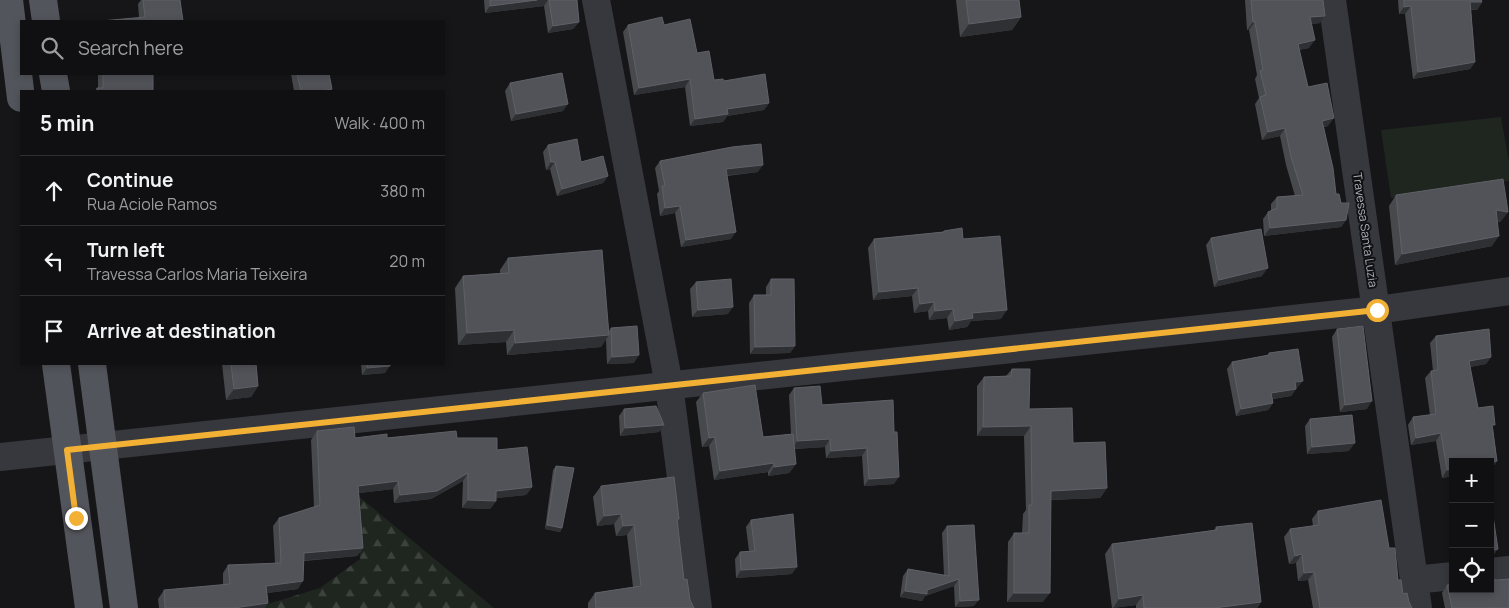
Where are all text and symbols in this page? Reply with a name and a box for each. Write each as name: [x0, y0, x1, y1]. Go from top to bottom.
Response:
search box: [20, 20, 445, 75]
icon: search: [38, 34, 66, 62]
text: Search here: [78, 35, 184, 61]
text: 5 min: [40, 109, 94, 137]
text: Walk · 400 m: [334, 112, 425, 134]
text: Continue: [87, 167, 173, 193]
street label: Travessa Santa Luzia: [1349, 171, 1382, 288]
icon: ahead: [40, 177, 68, 205]
text: 380 m: [380, 180, 425, 202]
text: Rua Aciole Ramos: [87, 193, 217, 215]
text: Turn left: [87, 237, 165, 263]
icon: left: [40, 247, 68, 275]
text: 20 m: [389, 250, 425, 272]
text: Travessa Carlos Maria Teixeira: [87, 263, 307, 285]
route start: [1366, 299, 1389, 322]
icon: arrive: [40, 317, 68, 345]
text: Arrive at destination: [87, 318, 276, 344]
map controls: [1449, 458, 1494, 593]
button: +: [1449, 458, 1494, 503]
button: −: [1449, 503, 1494, 548]
route end: [65, 507, 88, 530]
button: locate: [1449, 548, 1494, 593]

